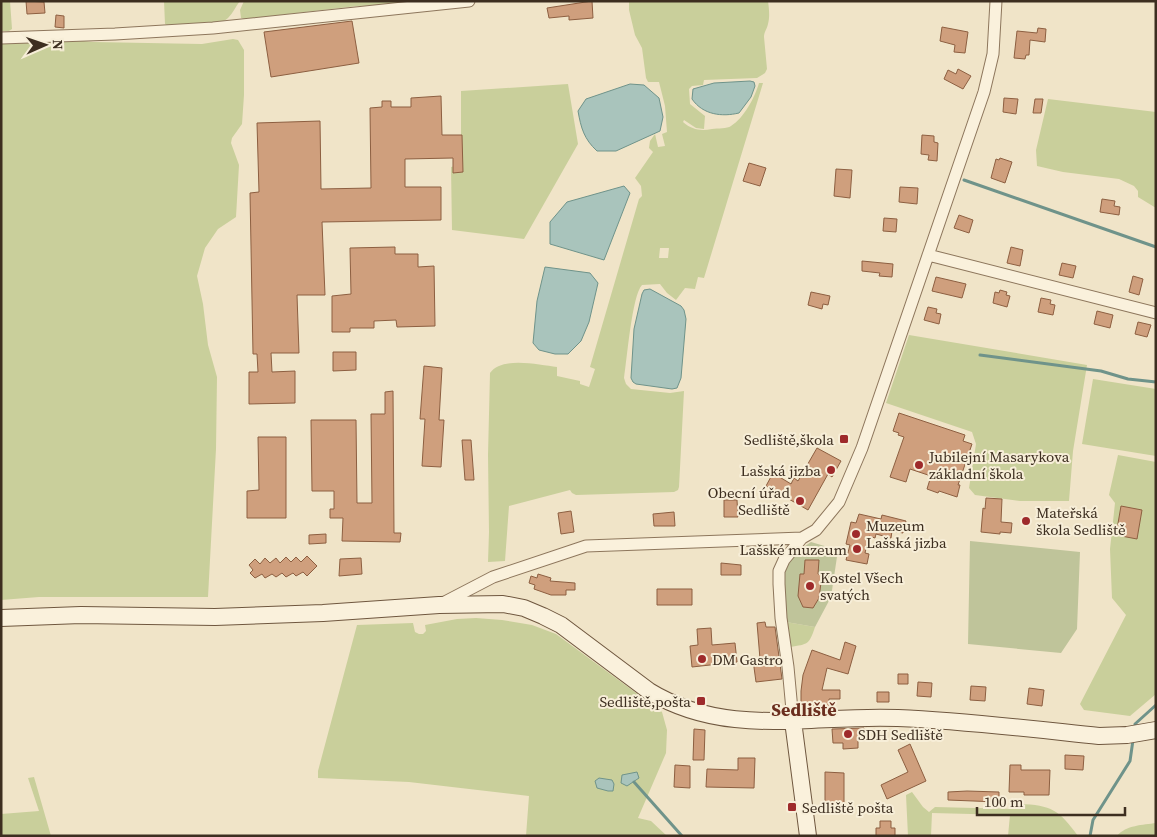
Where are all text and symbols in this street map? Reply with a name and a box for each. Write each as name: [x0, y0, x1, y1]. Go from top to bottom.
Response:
north arrow: [20, 20, 70, 70]
text: N: [48, 39, 68, 50]
place label: Sedliště,škola: [744, 429, 834, 450]
marker: Sedliště,škola: [838, 433, 850, 445]
place label: Jubilejní Masarykova základní škola: [928, 446, 1070, 484]
marker: Jubilejní Masarykova základní škola: [913, 459, 925, 471]
place label: Lašská jizba: [740, 460, 821, 481]
marker: Lašská jizba: [825, 464, 837, 476]
place label: Obecní úřad Sedliště: [708, 482, 790, 520]
marker: Obecní úřad Sedliště: [794, 495, 806, 507]
place label: Mateřská škola Sedliště: [1036, 502, 1126, 540]
place label: Muzeum Lašská jizba: [866, 515, 947, 553]
marker: Mateřská škola Sedliště: [1020, 515, 1032, 527]
marker: Muzeum Lašská jizba: [850, 528, 862, 540]
place label: Lašské muzeum: [740, 539, 847, 560]
marker: Lašské muzeum: [851, 543, 863, 555]
place label: Kostel Všech svatých: [820, 567, 903, 605]
marker: Kostel Všech svatých: [804, 580, 816, 592]
place label: DM Gastro: [712, 649, 783, 670]
marker: DM Gastro: [696, 653, 708, 665]
place label: Sedliště,pošta: [599, 691, 691, 712]
marker: Sedliště,pošta: [695, 695, 707, 707]
district label: Sedliště: [771, 697, 837, 722]
place label: SDH Sedliště: [858, 724, 943, 745]
marker: SDH Sedliště: [842, 728, 854, 740]
scale bar: [977, 784, 1124, 816]
text: 100 m: [984, 791, 1024, 812]
place label: Sedliště pošta: [802, 797, 894, 818]
marker: Sedliště pošta: [786, 801, 798, 813]

